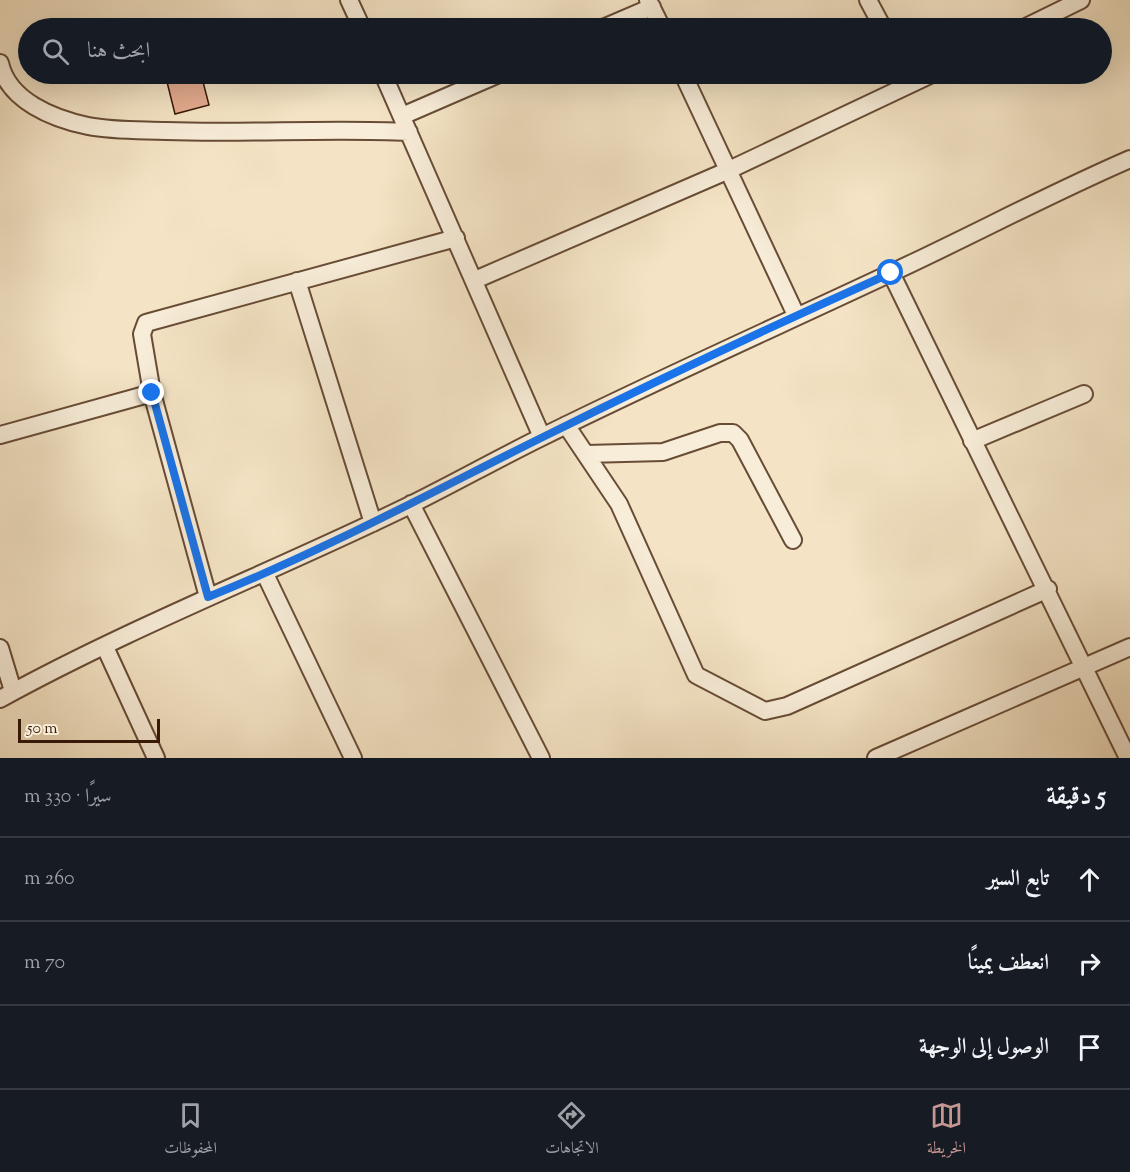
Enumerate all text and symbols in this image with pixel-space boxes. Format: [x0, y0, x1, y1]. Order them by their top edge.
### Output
search box [18, 18, 1112, 84]
icon: search [39, 35, 72, 68]
text: ابحث هنا [87, 36, 150, 68]
route start [877, 259, 903, 285]
route end [138, 379, 164, 405]
scale bar [18, 716, 160, 744]
text: 50 m [27, 718, 58, 741]
text: 5 دقيقة [1046, 779, 1106, 816]
text: سيرًا · 330 m [24, 783, 112, 812]
icon: ahead [1073, 863, 1106, 896]
text: تابع السير [987, 864, 1049, 896]
text: 260 m [24, 865, 75, 894]
icon: right [1073, 947, 1106, 980]
text: انعطف يمينًا [968, 948, 1049, 980]
text: 70 m [24, 949, 65, 978]
icon: arrive [1073, 1031, 1106, 1064]
text: الوصول إلى الوجهة [919, 1032, 1049, 1064]
tab: المحفوظات [164, 1099, 217, 1163]
tab: الاتجاهات [545, 1099, 599, 1163]
tab: الخريطة [927, 1099, 966, 1163]

